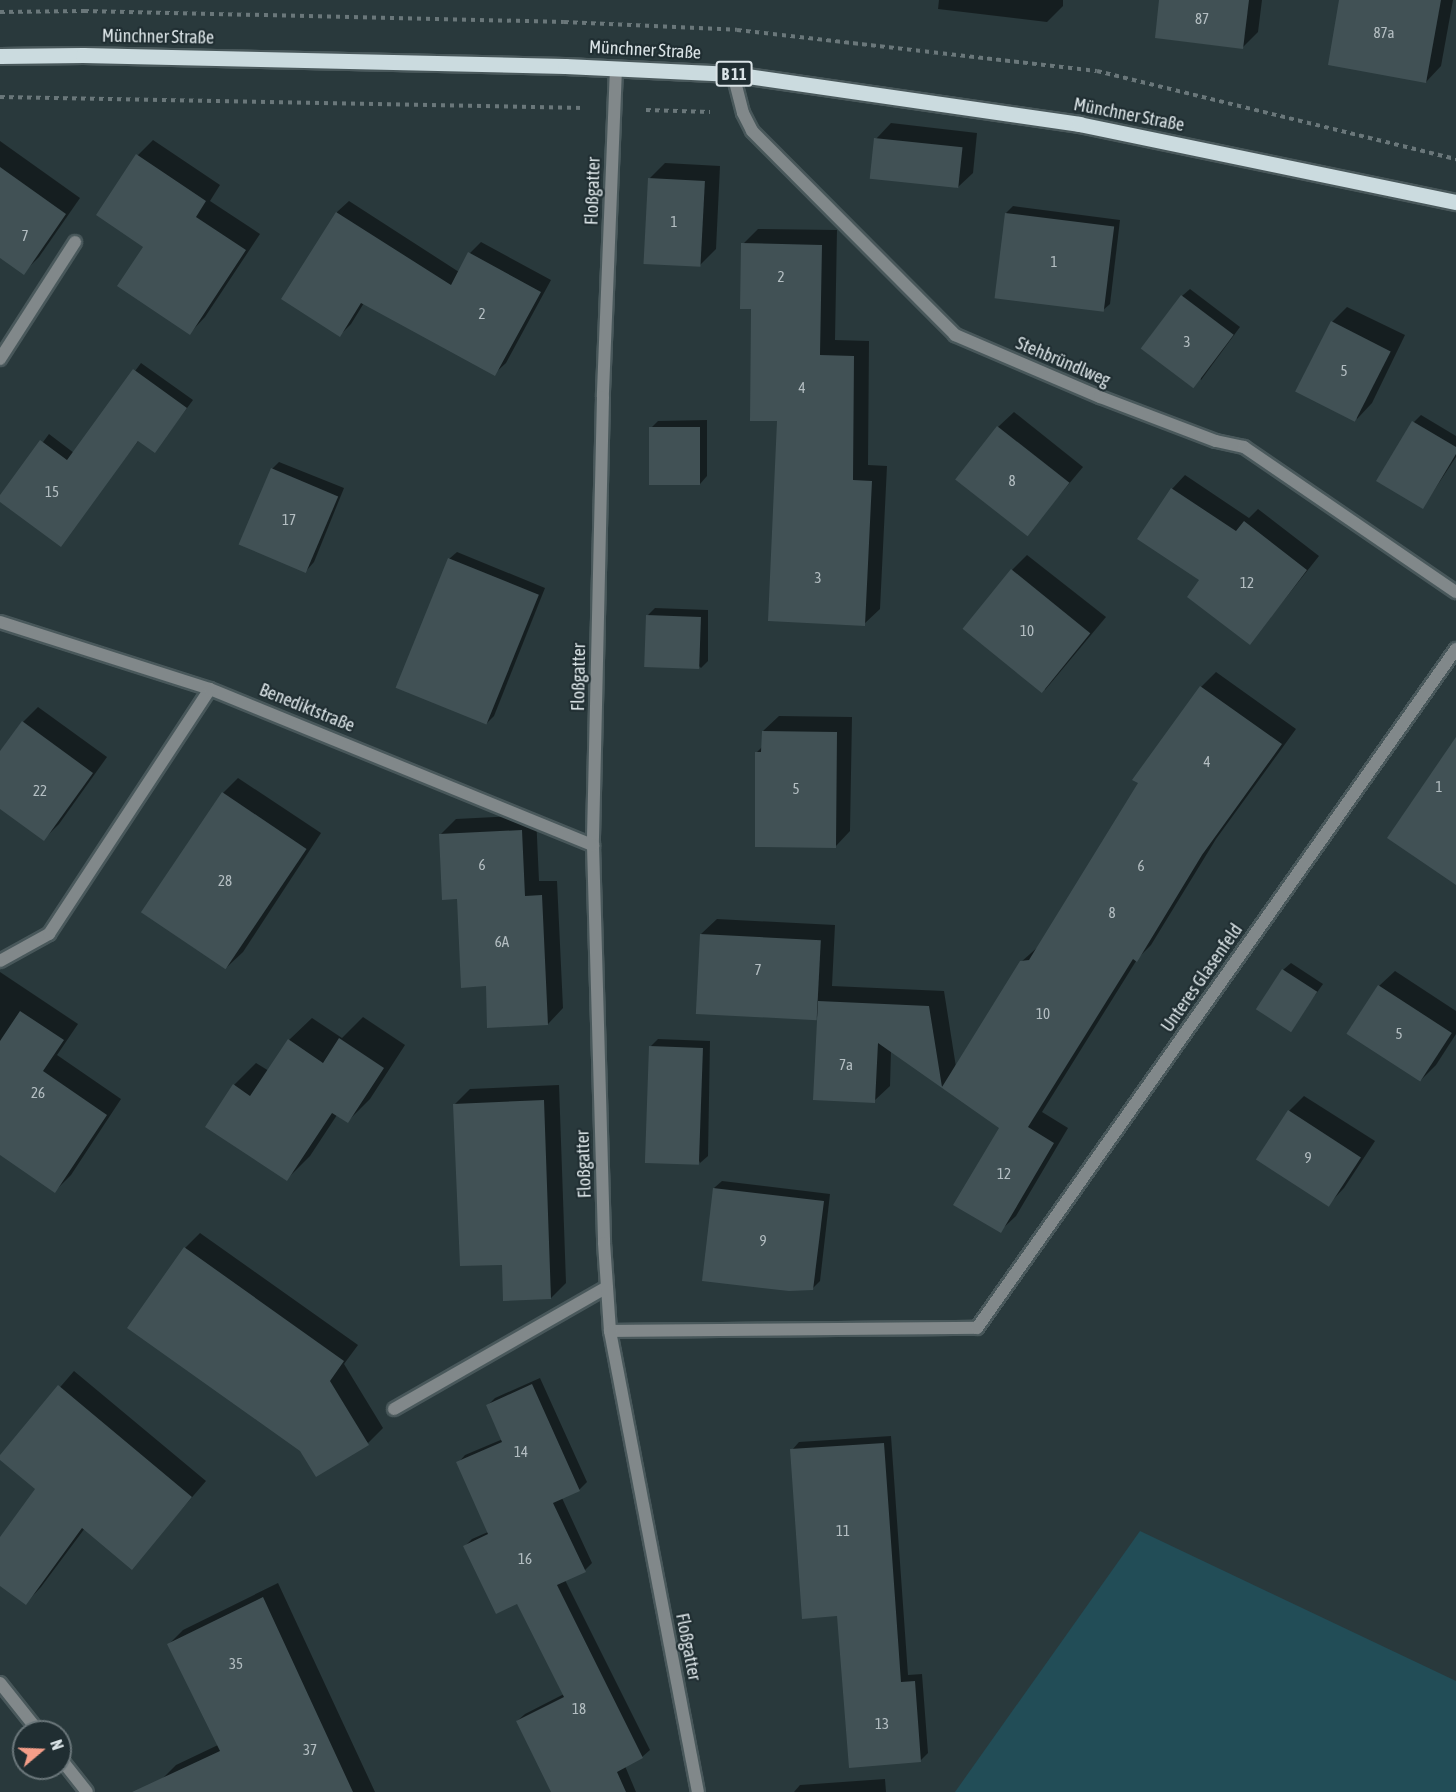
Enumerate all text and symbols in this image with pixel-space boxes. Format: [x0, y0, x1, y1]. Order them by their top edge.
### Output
house number: 87 [1195, 10, 1209, 28]
house number: 87a [1373, 24, 1395, 42]
street label: Münchner Straße [102, 25, 214, 49]
street label: Münchner Straße [588, 36, 702, 64]
road number: B 11 [714, 61, 754, 87]
street label: Münchner Straße [1072, 94, 1186, 136]
street label: Floßgatter [581, 157, 605, 225]
house number: 1 [670, 213, 678, 231]
house number: 7 [21, 227, 29, 245]
house number: 1 [1050, 253, 1058, 271]
house number: 2 [777, 268, 785, 286]
house number: 2 [478, 305, 486, 323]
street label: Stehbründlweg [1013, 332, 1113, 392]
house number: 3 [1183, 333, 1191, 351]
house number: 5 [1340, 362, 1348, 380]
house number: 4 [798, 379, 806, 397]
house number: 8 [1008, 472, 1016, 490]
house number: 15 [45, 483, 59, 501]
house number: 17 [282, 511, 296, 529]
house number: 3 [814, 569, 822, 587]
house number: 12 [1240, 574, 1254, 592]
house number: 10 [1020, 622, 1034, 640]
street label: Floßgatter [568, 643, 590, 711]
street label: Benediktstraße [256, 679, 358, 737]
house number: 4 [1203, 753, 1211, 771]
house number: 1 [1435, 778, 1443, 796]
house number: 5 [792, 780, 800, 798]
house number: 22 [33, 782, 47, 800]
house number: 6 [478, 856, 486, 874]
house number: 6 [1137, 857, 1145, 875]
house number: 28 [218, 872, 232, 890]
house number: 8 [1108, 904, 1116, 922]
street label: Unteres Glasenfeld [1157, 920, 1247, 1036]
house number: 6A [495, 933, 509, 951]
house number: 7 [754, 961, 762, 979]
house number: 10 [1036, 1005, 1050, 1023]
house number: 5 [1395, 1025, 1403, 1043]
house number: 7a [839, 1056, 853, 1074]
house number: 26 [31, 1084, 45, 1102]
street label: Floßgatter [572, 1130, 596, 1198]
house number: 9 [1304, 1149, 1312, 1167]
house number: 12 [997, 1165, 1011, 1183]
house number: 9 [759, 1232, 767, 1250]
house number: 14 [514, 1443, 528, 1461]
house number: 11 [836, 1522, 850, 1540]
house number: 16 [518, 1550, 532, 1568]
street label: Floßgatter [671, 1611, 705, 1683]
house number: 35 [229, 1655, 243, 1673]
house number: 18 [572, 1700, 586, 1718]
house number: 13 [875, 1715, 889, 1733]
north arrow [12, 1720, 72, 1780]
text: N [47, 1737, 67, 1752]
house number: 37 [303, 1741, 317, 1759]

